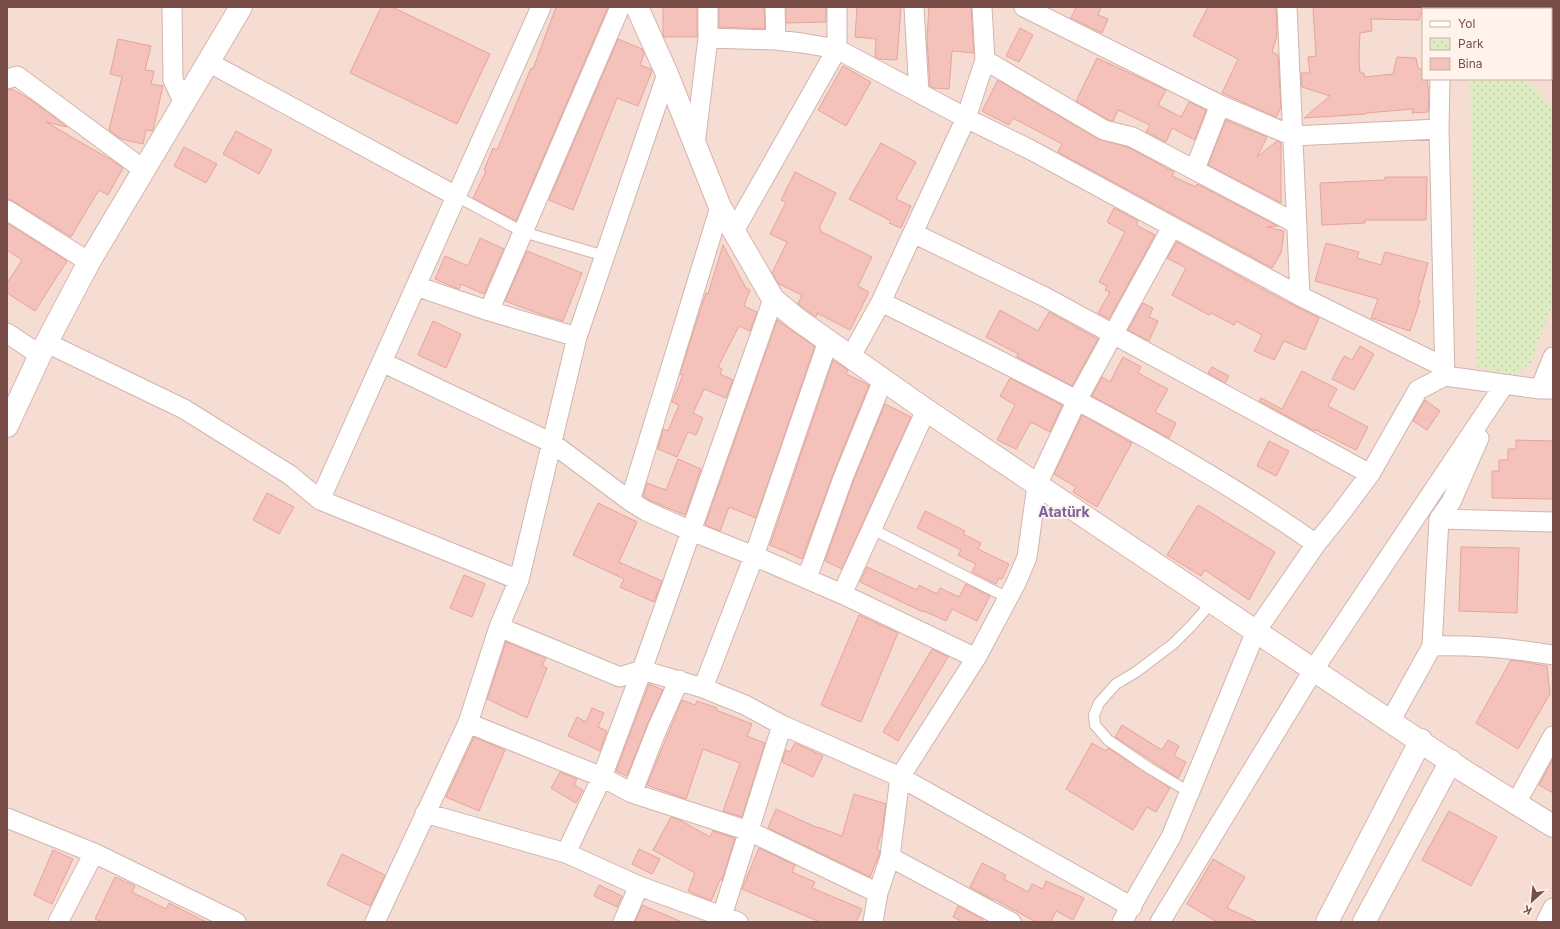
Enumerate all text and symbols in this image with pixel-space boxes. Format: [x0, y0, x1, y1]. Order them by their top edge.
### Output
legend [1422, 8, 1552, 80]
text: Yol [1458, 16, 1475, 31]
text: Park [1458, 36, 1484, 51]
text: Bina [1458, 56, 1483, 71]
district label: Atatürk [1038, 503, 1091, 520]
north arrow [1512, 881, 1552, 921]
text: K [1521, 902, 1534, 918]

